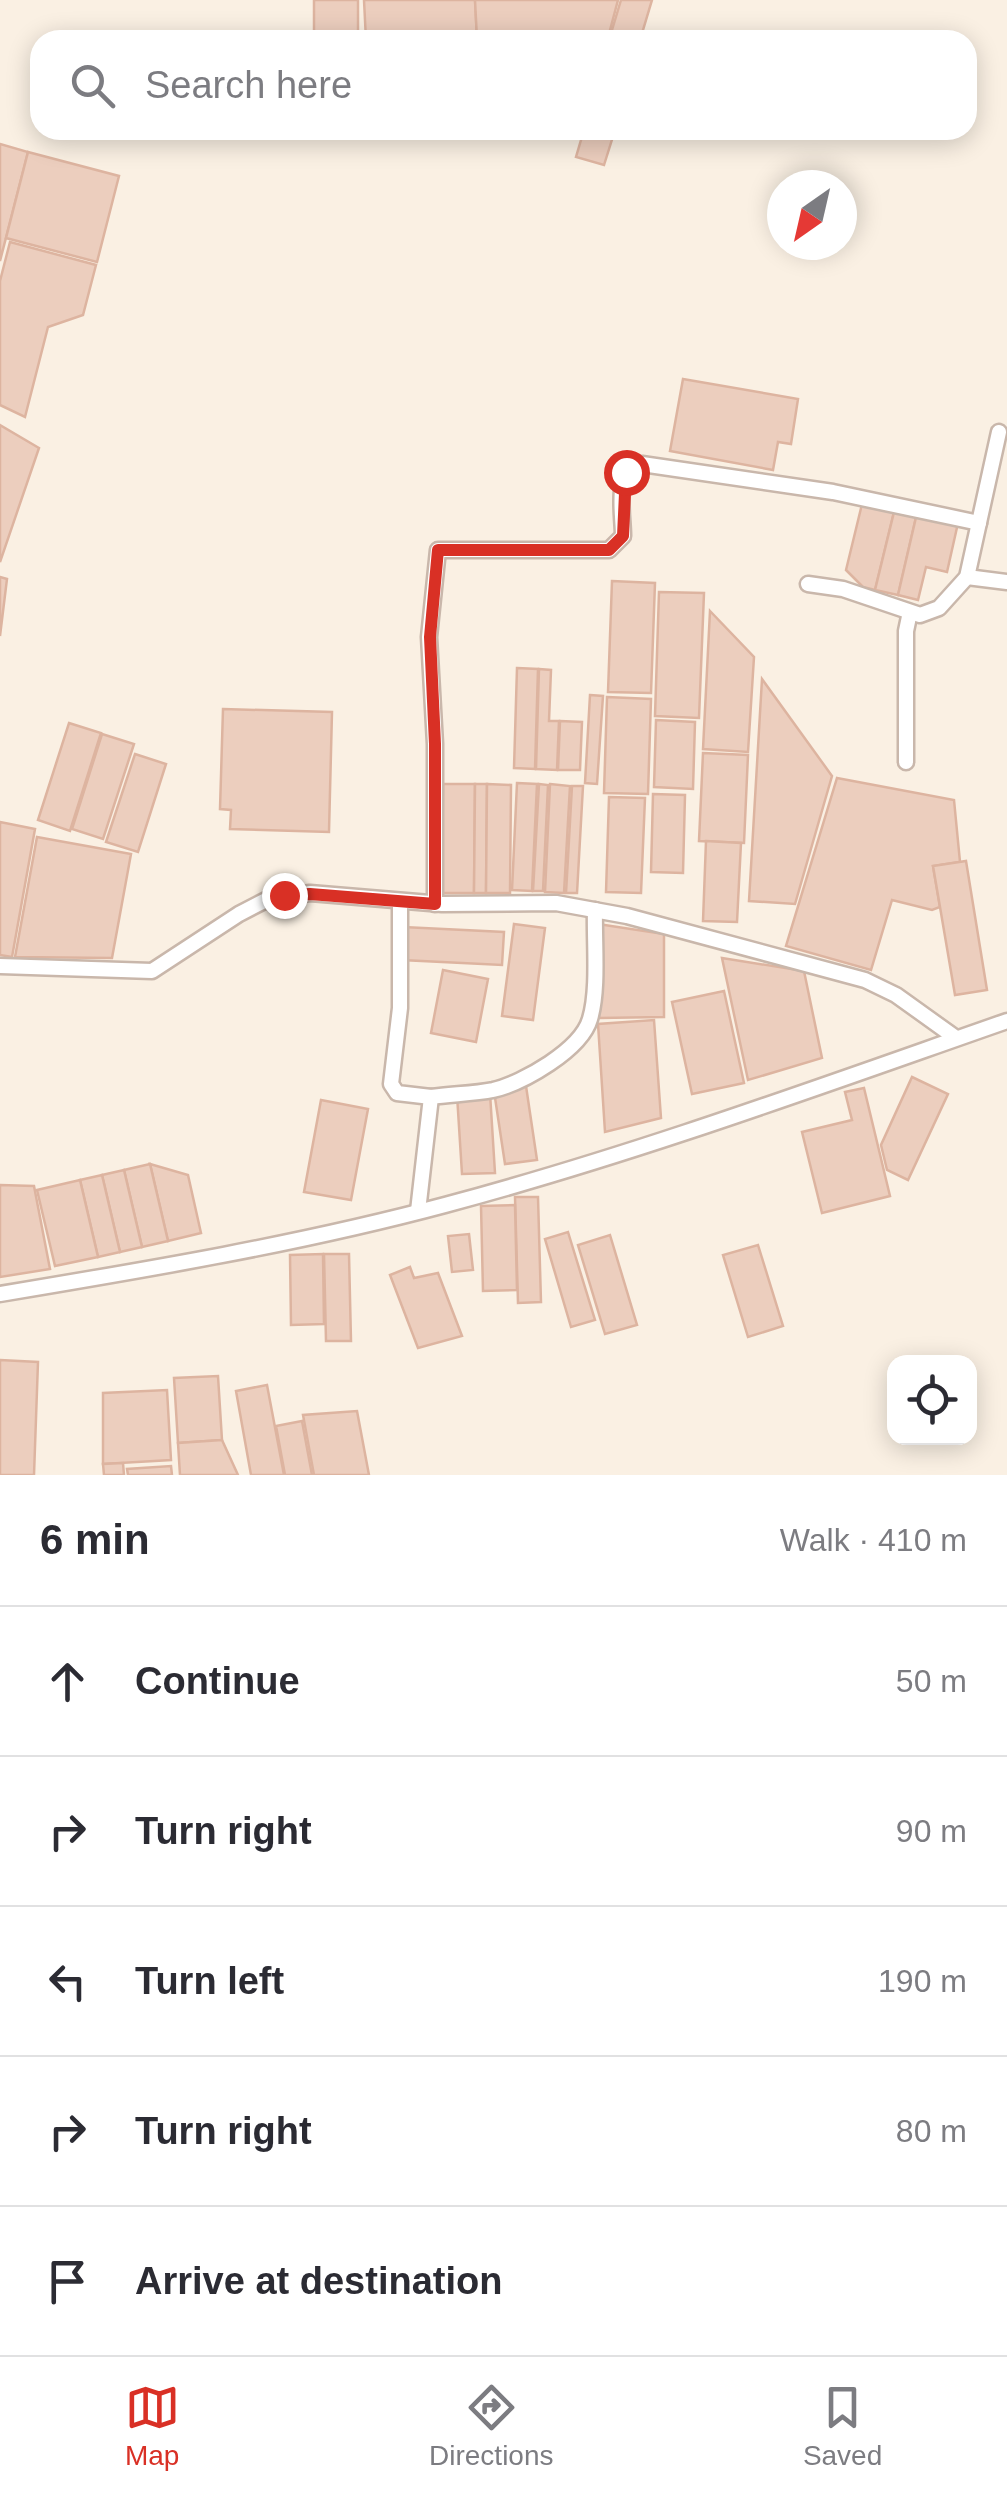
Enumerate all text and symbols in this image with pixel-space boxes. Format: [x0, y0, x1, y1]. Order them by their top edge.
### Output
search box [30, 30, 977, 140]
icon: search [65, 58, 120, 113]
text: Search here [145, 64, 352, 106]
north arrow [767, 170, 857, 260]
route start [604, 450, 650, 496]
route end [262, 873, 308, 919]
map controls [887, 1355, 977, 1445]
button: locate [887, 1355, 977, 1445]
text: 6 min [40, 1516, 150, 1563]
text: Walk · 410 m [780, 1522, 967, 1558]
icon: ahead [40, 1654, 95, 1709]
text: Continue [135, 1660, 300, 1702]
text: 50 m [896, 1663, 967, 1699]
icon: right [40, 1804, 95, 1859]
text: Turn right [135, 1810, 312, 1852]
text: 90 m [896, 1813, 967, 1849]
icon: left [40, 1954, 95, 2009]
text: Turn left [135, 1960, 284, 2002]
text: 190 m [878, 1963, 967, 1999]
icon: right [40, 2104, 95, 2159]
text: Turn right [135, 2110, 312, 2152]
text: 80 m [896, 2113, 967, 2149]
icon: arrive [40, 2254, 95, 2309]
text: Arrive at destination [135, 2260, 502, 2302]
tab: Map [125, 2380, 180, 2472]
tab: Directions [429, 2380, 554, 2472]
tab: Saved [803, 2380, 882, 2472]

